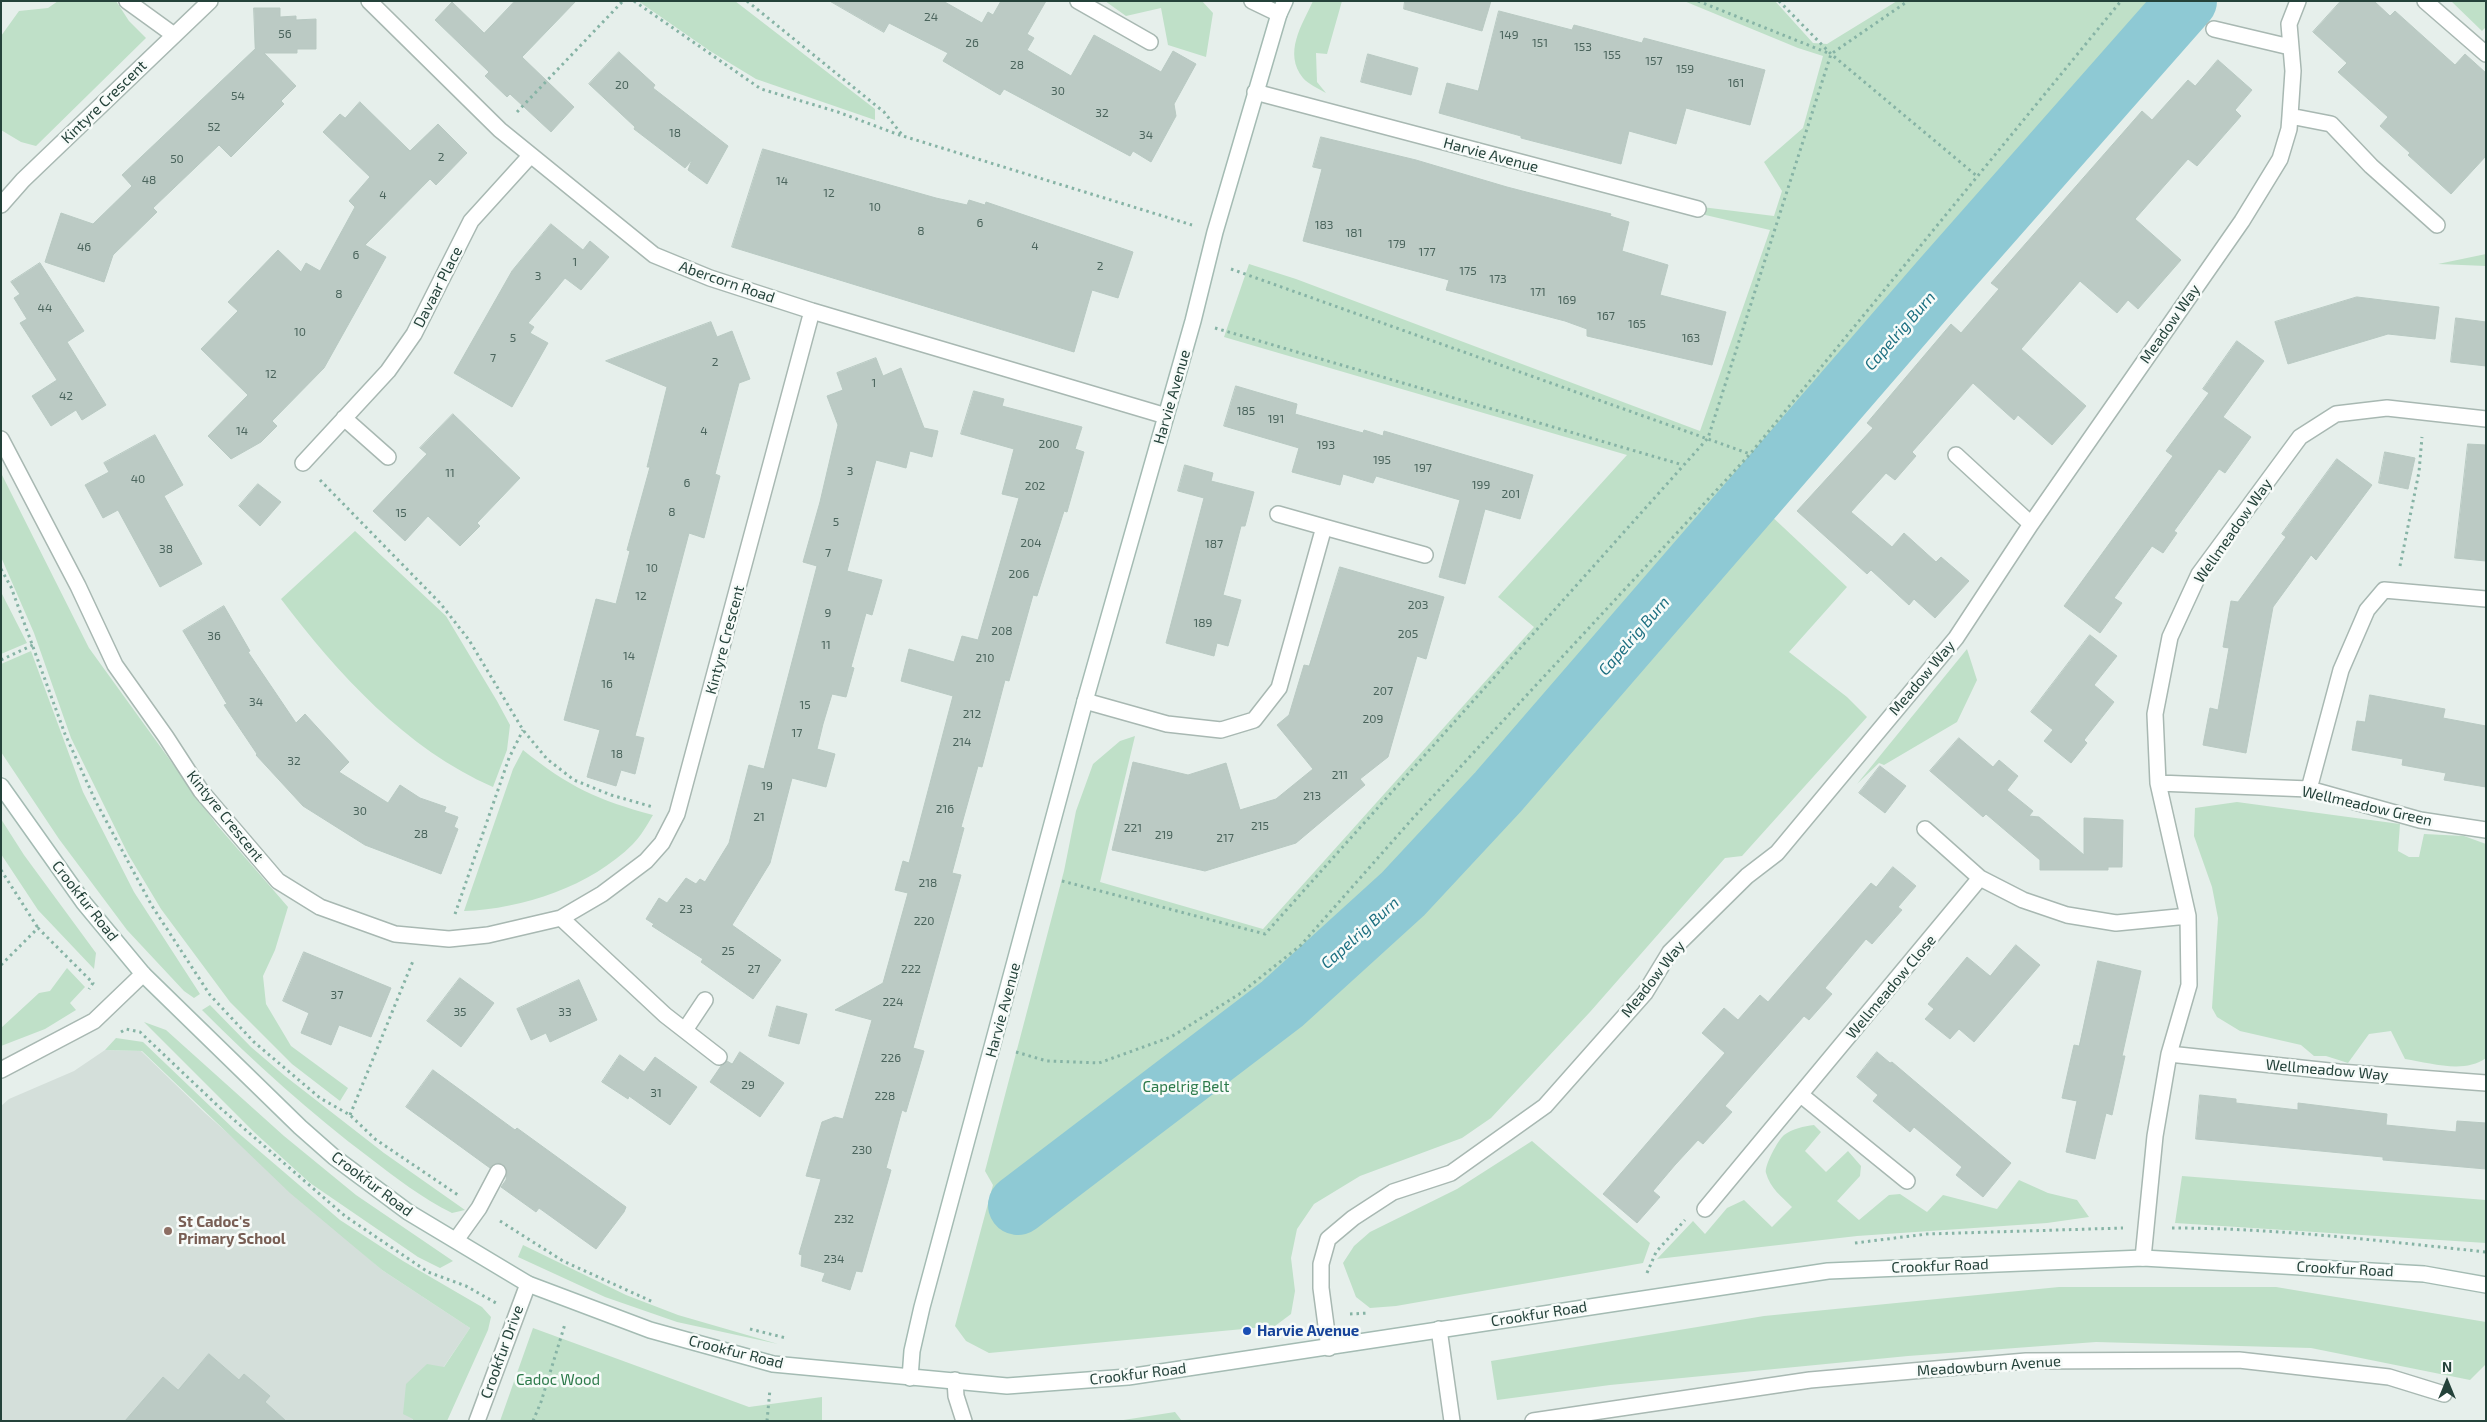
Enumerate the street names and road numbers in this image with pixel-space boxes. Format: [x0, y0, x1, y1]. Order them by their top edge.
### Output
street label: Kintyre Crescent [57, 57, 151, 147]
street label: Harvie Avenue [1442, 134, 1540, 176]
street label: Davaar Place [410, 243, 466, 331]
street label: Abercorn Road [677, 257, 777, 307]
street label: Meadow Way [2136, 281, 2204, 367]
street label: Harvie Avenue [1150, 348, 1194, 446]
street label: Wellmeadow Way [2190, 475, 2276, 587]
street label: Kintyre Crescent [702, 584, 748, 696]
street label: Meadow Way [1885, 637, 1959, 719]
street label: Kintyre Crescent [183, 767, 267, 865]
street label: Wellmeadow Green [2300, 782, 2434, 830]
street label: Crookfur Road [48, 857, 122, 945]
street label: Wellmeadow Close [1842, 931, 1940, 1043]
street label: Meadow Way [1617, 937, 1689, 1021]
street label: Harvie Avenue [982, 961, 1024, 1059]
street label: Wellmeadow Way [2265, 1056, 2389, 1084]
street label: Crookfur Road [328, 1148, 416, 1220]
street label: Crookfur Road [1891, 1255, 1989, 1277]
street label: Crookfur Road [2296, 1257, 2394, 1281]
street label: Crookfur Road [1490, 1298, 1588, 1330]
street label: Crookfur Drive [477, 1303, 527, 1401]
street label: Crookfur Road [687, 1332, 785, 1372]
street label: Meadowburn Avenue [1916, 1352, 2062, 1380]
street label: Crookfur Road [1089, 1359, 1187, 1389]

